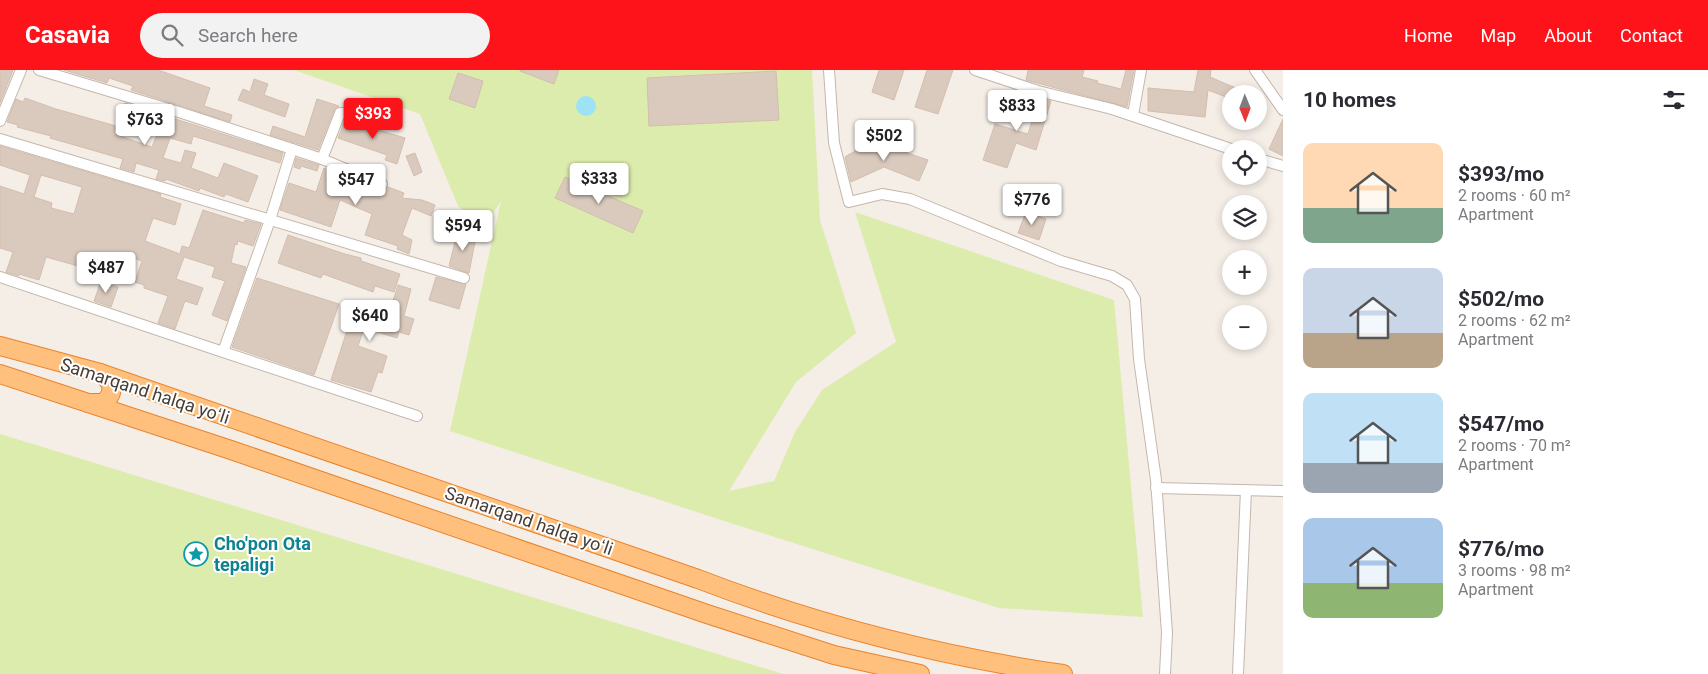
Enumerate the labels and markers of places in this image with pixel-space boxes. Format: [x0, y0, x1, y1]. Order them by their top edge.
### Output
pin: $833 [987, 90, 1047, 132]
pin: $393 [343, 98, 403, 140]
pin: $763 [115, 104, 175, 146]
pin: $502 [854, 119, 914, 162]
pin: $333 [569, 162, 629, 205]
pin: $547 [326, 164, 386, 206]
pin: $776 [1002, 184, 1062, 226]
pin: $594 [433, 210, 493, 252]
pin: $487 [76, 252, 136, 294]
pin: $640 [340, 300, 400, 342]
place label: Cho'pon Ota tepaligi [214, 533, 311, 575]
place icon: Cho'pon Ota tepaligi [183, 541, 209, 567]

